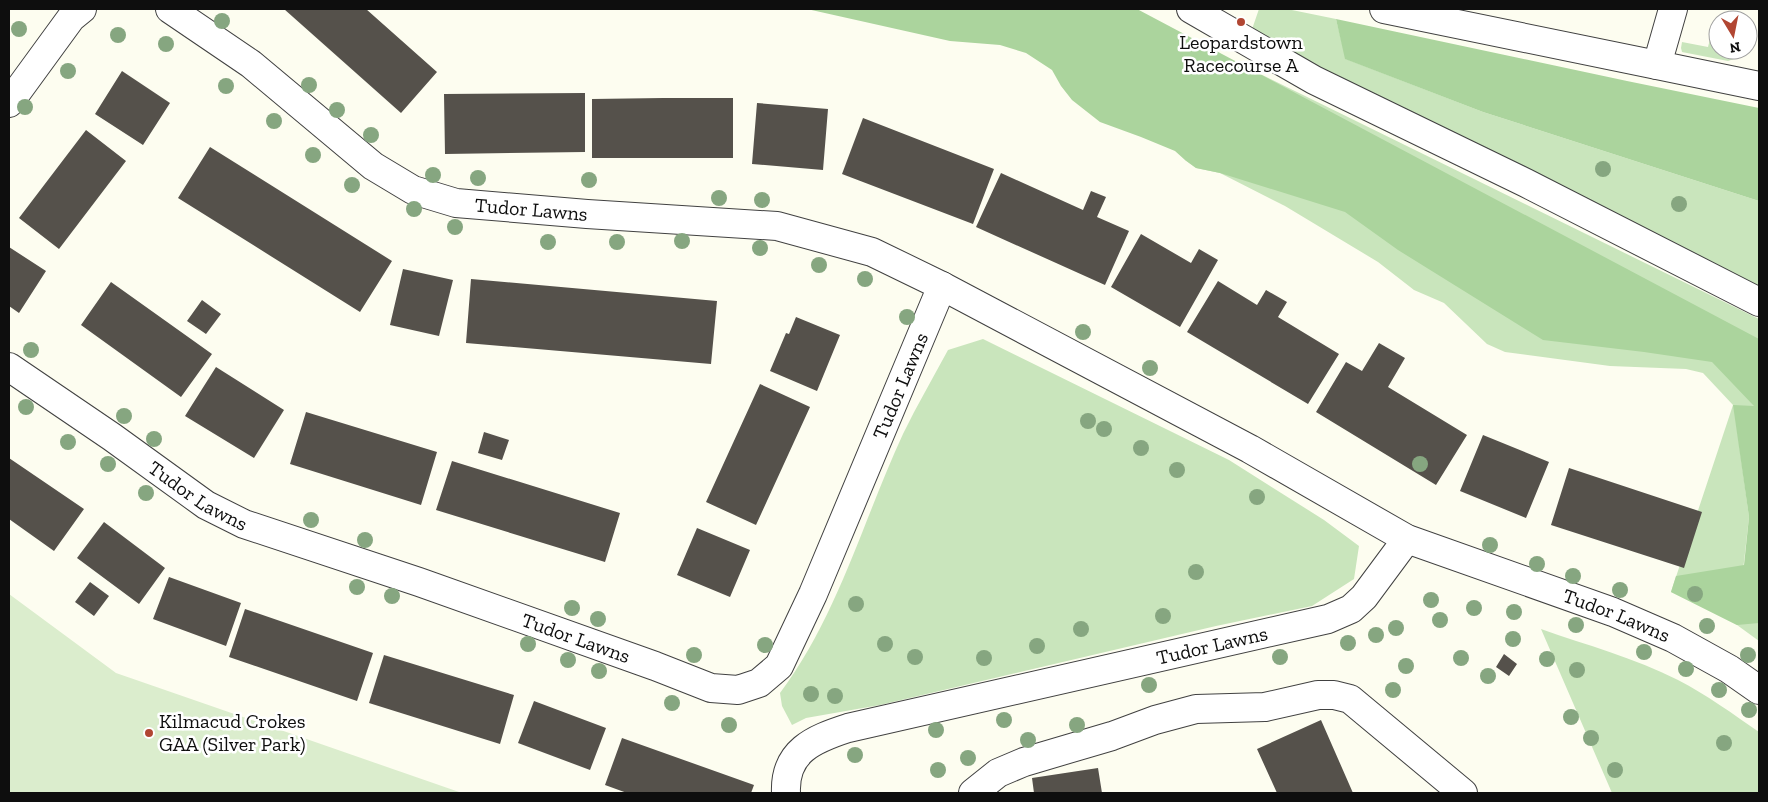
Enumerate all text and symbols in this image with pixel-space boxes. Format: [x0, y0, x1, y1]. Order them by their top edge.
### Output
north arrow [1708, 10, 1758, 60]
marker: Leopardstown Racecourse A [1235, 16, 1247, 28]
place label: Leopardstown Racecourse A [1179, 30, 1303, 77]
text: N [1728, 38, 1742, 57]
street label: Tudor Lawns [474, 193, 589, 226]
street label: Tudor Lawns [867, 329, 933, 443]
street label: Tudor Lawns [144, 455, 252, 536]
street label: Tudor Lawns [1560, 583, 1674, 647]
street label: Tudor Lawns [519, 608, 633, 668]
street label: Tudor Lawns [1154, 621, 1270, 670]
place label: Kilmacud Crokes GAA (Silver Park) [159, 709, 305, 756]
marker: Kilmacud Crokes GAA (Silver Park) [143, 727, 155, 739]

